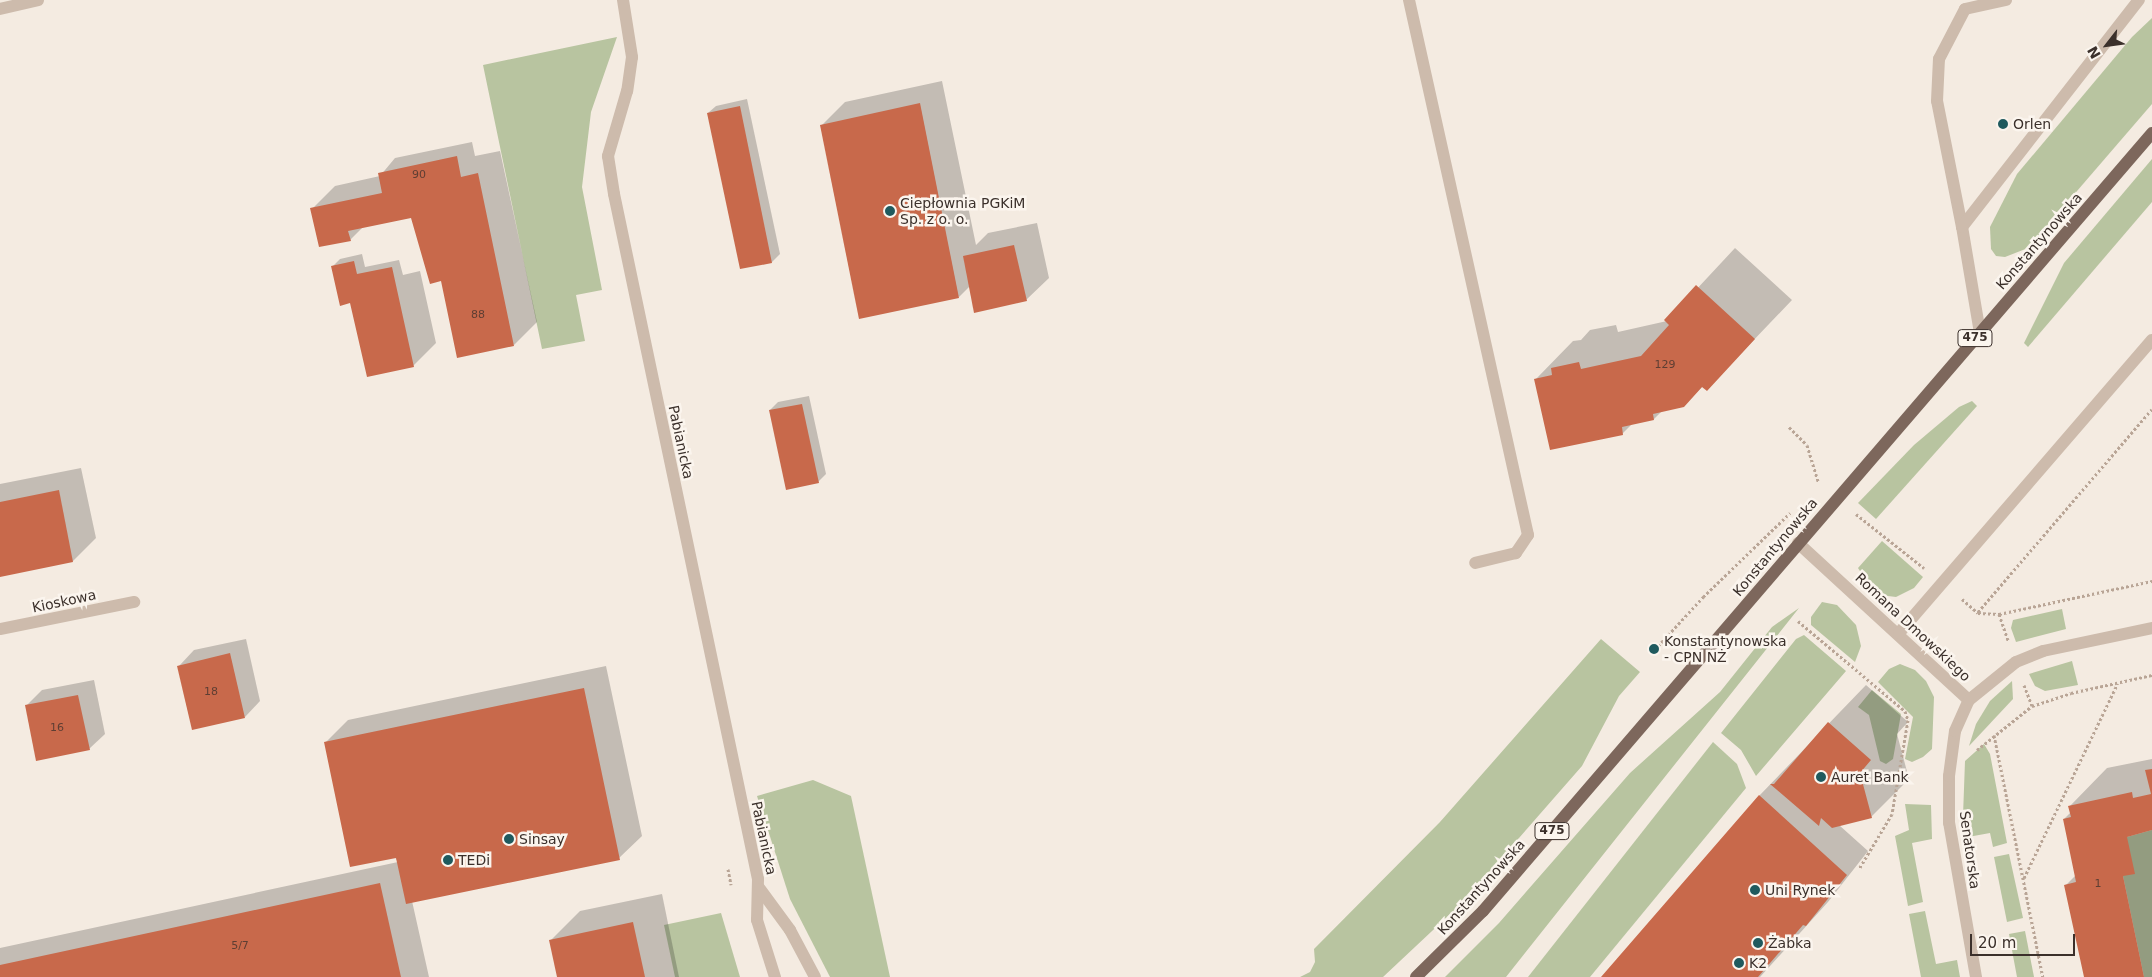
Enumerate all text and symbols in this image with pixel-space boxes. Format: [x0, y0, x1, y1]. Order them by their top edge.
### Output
north arrow [2082, 20, 2132, 70]
text: N [2084, 43, 2104, 62]
place label: Orlen [2013, 116, 2051, 132]
marker: Orlen [1997, 118, 2009, 130]
house number: 90 [412, 168, 426, 182]
street label: Konstantynowska [1992, 189, 2086, 293]
place label: Ciepłownia PGKiM Sp. z o. o. [900, 195, 1025, 228]
marker: Ciepłownia PGKiM Sp. z o. o. [884, 205, 896, 217]
house number: 88 [471, 308, 485, 322]
road number: 475 [1956, 328, 1994, 348]
house number: 129 [1655, 358, 1675, 372]
street label: Pabianicka [665, 404, 697, 480]
street label: Konstantynowska [1729, 495, 1821, 599]
street label: Romana Dmowskiego [1852, 569, 1974, 685]
street label: Kioskowa [30, 586, 98, 616]
place label: Konstantynowska - CPN NŻ [1664, 633, 1787, 666]
marker: Konstantynowska - CPN NŻ [1648, 643, 1660, 655]
house number: 18 [204, 685, 218, 699]
house number: 16 [50, 721, 64, 735]
place label: Auret Bank [1831, 769, 1909, 785]
marker: Auret Bank [1815, 771, 1827, 783]
street label: Pabianicka [748, 800, 780, 876]
street label: Senatorska [1956, 810, 1984, 890]
road number: 475 [1533, 821, 1571, 840]
place label: Sinsay [519, 831, 565, 847]
marker: Sinsay [503, 833, 515, 845]
street label: Konstantynowska [1434, 836, 1528, 938]
place label: TEDi [458, 852, 490, 868]
marker: TEDi [442, 854, 454, 866]
house number: 1 [2095, 877, 2101, 891]
place label: Uni Rynek [1765, 882, 1835, 898]
marker: Uni Rynek [1749, 884, 1761, 896]
scale bar [1972, 924, 2077, 956]
text: 20 m [1978, 934, 2016, 952]
place label: Żabka [1768, 935, 1811, 951]
marker: Żabka [1752, 937, 1764, 949]
house number: 5/7 [231, 939, 249, 953]
place label: K2 [1749, 955, 1767, 971]
marker: K2 [1733, 957, 1745, 969]

